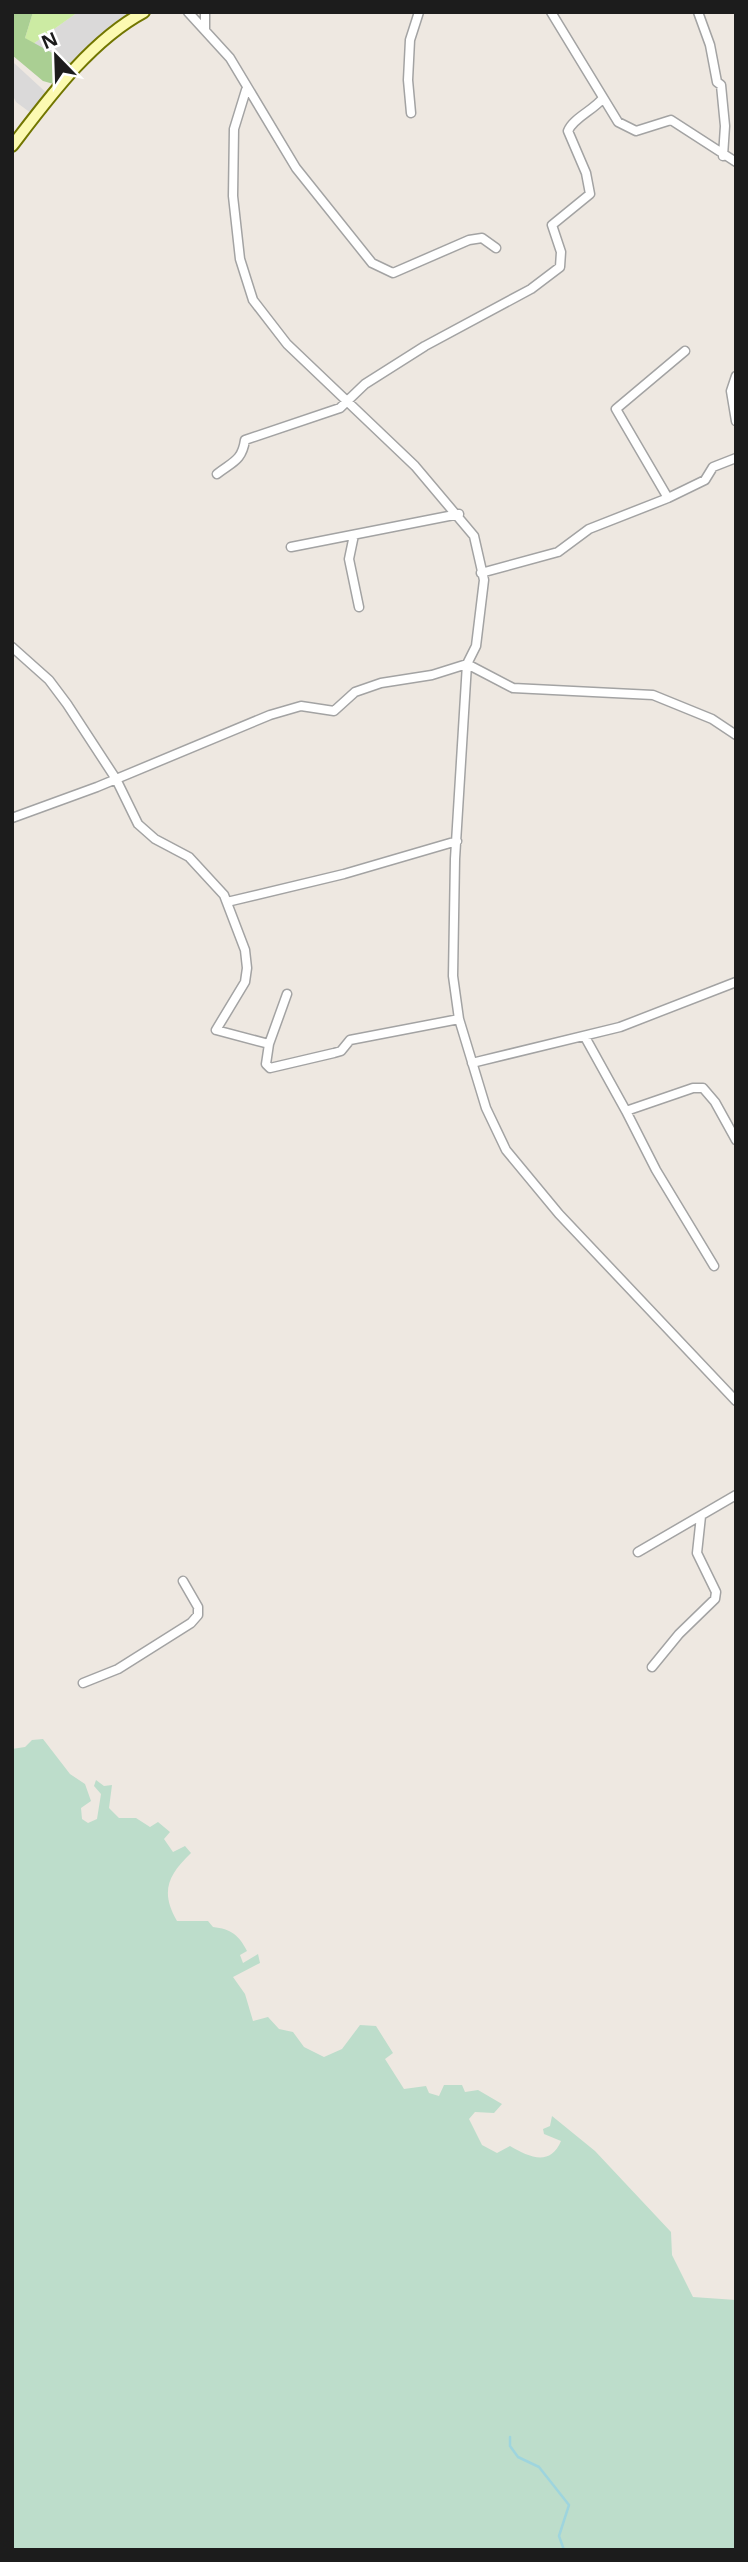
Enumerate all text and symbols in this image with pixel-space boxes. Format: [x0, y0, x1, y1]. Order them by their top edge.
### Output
north arrow [21, 21, 91, 91]
text: N [37, 25, 62, 55]

